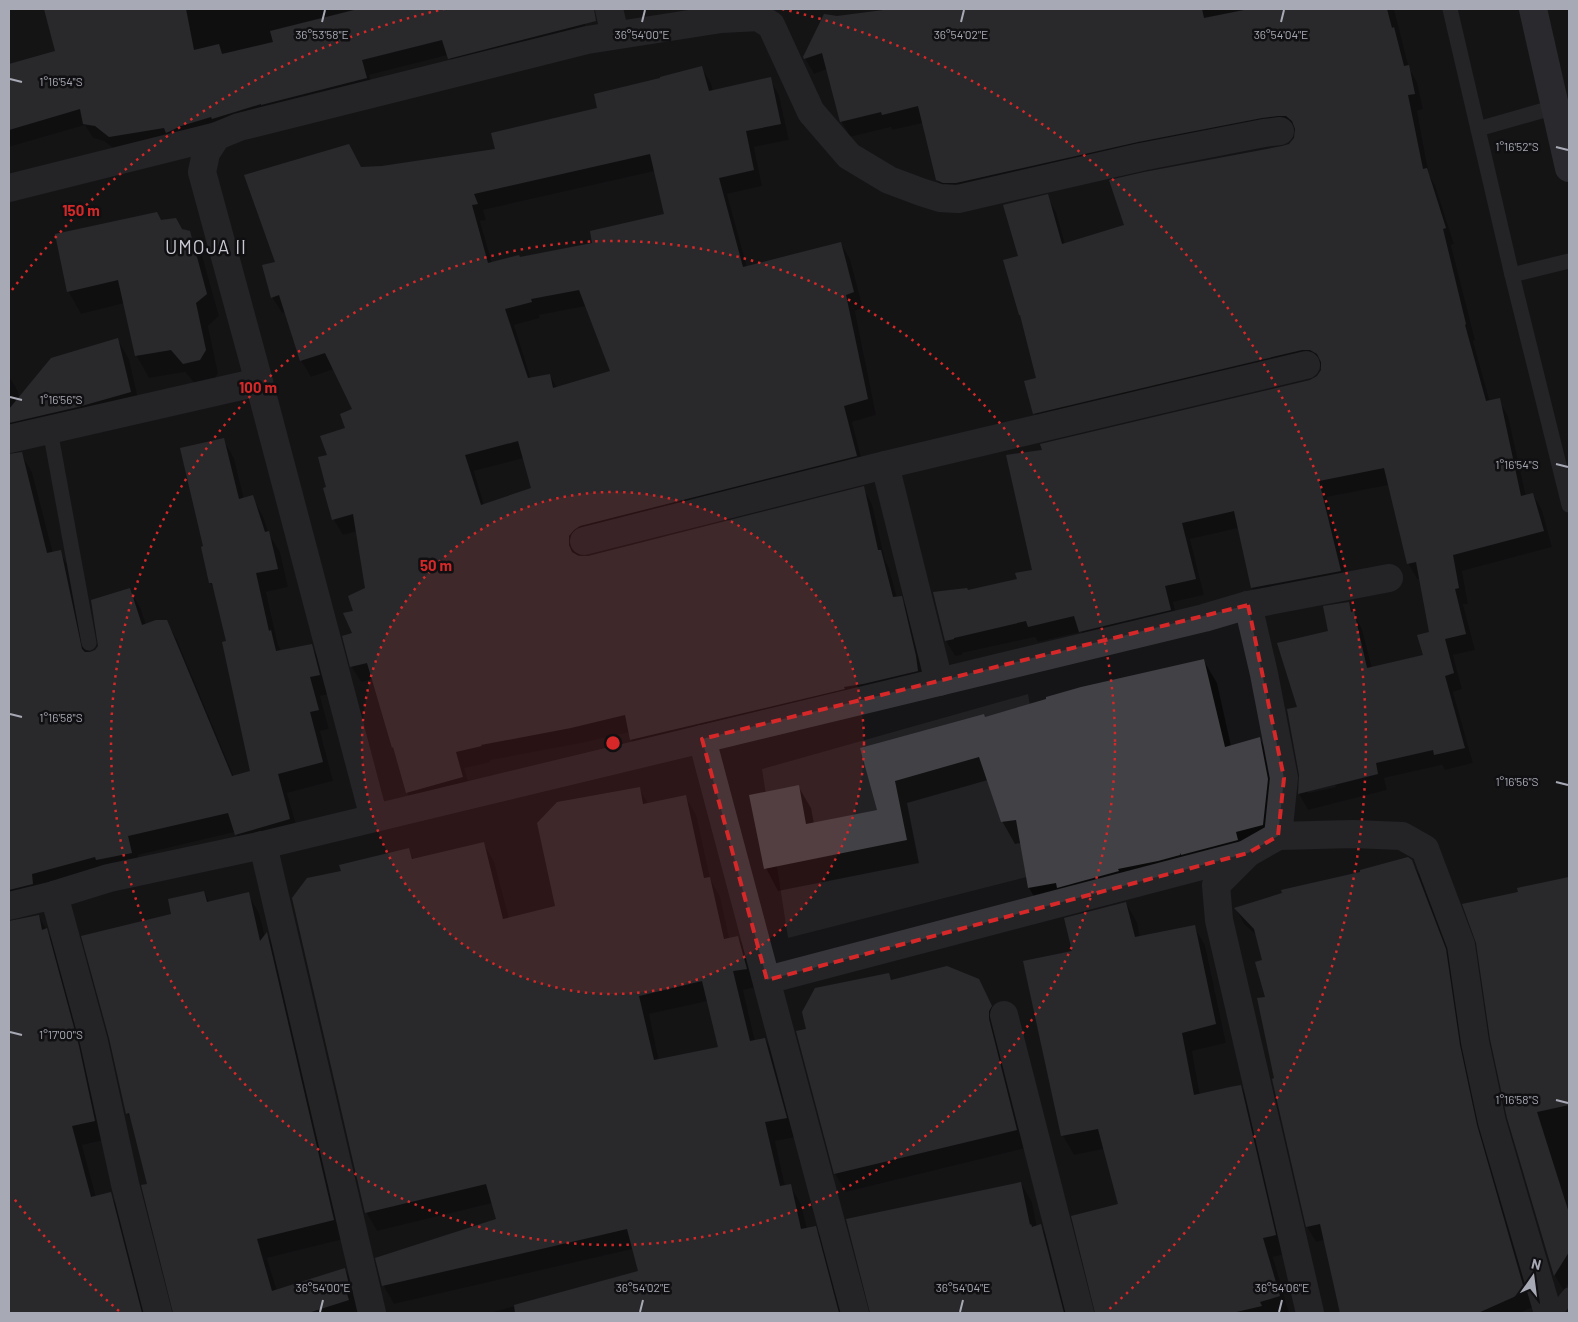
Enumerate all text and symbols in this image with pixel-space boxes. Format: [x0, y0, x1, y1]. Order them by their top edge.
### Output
text: 36°53'58"E [295, 27, 349, 41]
text: 36°54'00"E [614, 27, 670, 41]
text: 36°54'02"E [934, 27, 988, 41]
text: 36°54'04"E [1254, 27, 1308, 41]
text: 1°16'54"S [39, 74, 83, 88]
text: 1°16'52"S [1495, 139, 1539, 153]
text: 150 m [62, 201, 100, 219]
district label: UMOJA II [165, 235, 247, 258]
text: 100 m [239, 378, 277, 396]
text: 1°16'56"S [39, 392, 83, 406]
text: 1°16'54"S [1495, 457, 1539, 471]
text: 50 m [420, 556, 452, 574]
text: 1°16'58"S [39, 710, 83, 724]
centre of rings [604, 734, 622, 752]
text: 1°16'56"S [1495, 774, 1539, 788]
text: 1°17'00"S [39, 1027, 83, 1041]
text: 1°16'58"S [1495, 1092, 1539, 1106]
north arrow [1508, 1252, 1558, 1302]
text: N [1530, 1255, 1543, 1273]
text: 36°54'00"E [295, 1280, 351, 1294]
text: 36°54'02"E [616, 1280, 670, 1294]
text: 36°54'04"E [936, 1280, 990, 1294]
text: 36°54'06"E [1255, 1280, 1309, 1294]

